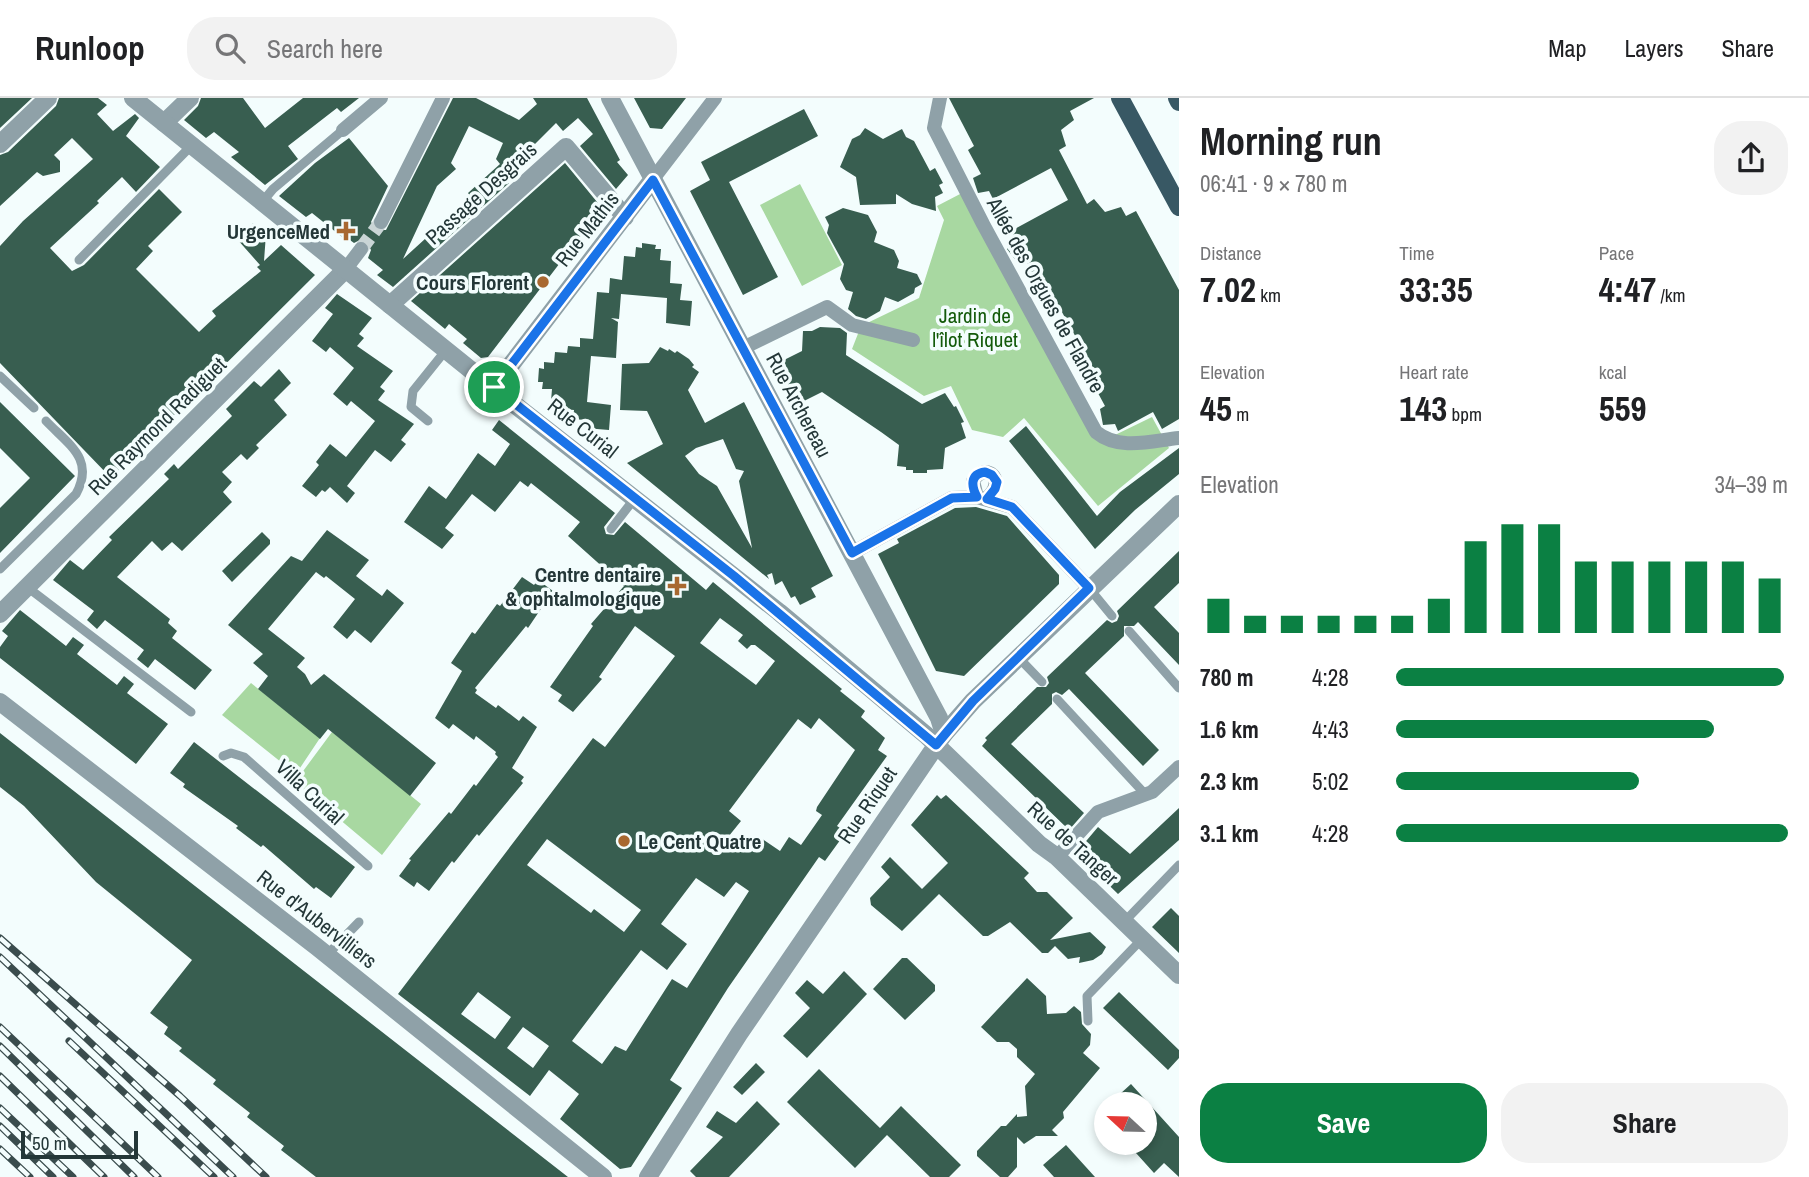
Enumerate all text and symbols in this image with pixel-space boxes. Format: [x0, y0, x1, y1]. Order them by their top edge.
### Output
search box [187, 17, 677, 80]
text: Runloop [35, 26, 145, 70]
icon: search [211, 29, 249, 67]
text: Search here [267, 31, 383, 66]
text: Map [1548, 32, 1586, 64]
text: Layers [1624, 32, 1683, 64]
text: Share [1721, 32, 1774, 64]
text: Morning run [1200, 116, 1382, 167]
button: share [1714, 121, 1788, 195]
street label: Passage Desgrais [419, 135, 543, 251]
text: 06:41 · 9 × 780 m [1200, 168, 1347, 199]
street label: Rue Mathis [548, 185, 626, 273]
street label: Allée des Orgues de Flandre [980, 191, 1112, 398]
place label: UrgenceMed [227, 217, 330, 246]
marker: UrgenceMed [336, 221, 356, 241]
text: Distance [1200, 240, 1261, 266]
text: Time [1399, 240, 1434, 266]
text: Pace [1599, 240, 1634, 266]
text: 7.02 [1200, 266, 1256, 313]
text: 33:35 [1399, 266, 1473, 313]
text: 4:47 [1599, 266, 1656, 313]
place label: Cours Florent [416, 268, 529, 297]
marker: Cours Florent [535, 274, 551, 290]
text: km [1256, 282, 1281, 308]
text: /km [1656, 282, 1686, 308]
park label: Jardin de l'îlot Riquet [932, 301, 1018, 354]
street label: Rue Archereau [759, 347, 839, 463]
street label: Rue Raymond Radiguet [81, 350, 233, 502]
pin [464, 357, 524, 417]
text: Elevation [1200, 359, 1265, 385]
text: Heart rate [1399, 359, 1469, 385]
text: kcal [1599, 359, 1626, 385]
icon: arrive [475, 368, 513, 406]
text: 45 [1200, 385, 1232, 432]
text: 143 [1399, 385, 1447, 432]
text: 559 [1599, 385, 1647, 432]
street label: Rue Curial [542, 391, 624, 465]
text: m [1232, 401, 1249, 427]
text: bpm [1447, 401, 1482, 427]
text: Elevation [1200, 469, 1279, 500]
text: 34–39 m [1715, 469, 1788, 500]
place label: Centre dentaire & ophtalmologique [505, 560, 661, 613]
marker: Centre dentaire & ophtalmologique [667, 576, 687, 596]
text: 780 m [1200, 662, 1253, 693]
text: 4:28 [1312, 662, 1349, 693]
text: 1.6 km [1200, 714, 1259, 745]
text: 4:43 [1312, 714, 1349, 745]
street label: Villa Curial [269, 753, 351, 831]
street label: Rue Riquet [831, 761, 903, 849]
text: 2.3 km [1200, 766, 1259, 797]
text: 5:02 [1312, 766, 1349, 797]
street label: Rue de Tanger [1021, 794, 1125, 892]
text: 3.1 km [1200, 818, 1259, 849]
text: 4:28 [1312, 818, 1349, 849]
place label: Le Cent Quatre [638, 827, 761, 856]
marker: Le Cent Quatre [616, 833, 632, 849]
street label: Rue d'Aubervilliers [251, 863, 383, 975]
button: Save [1200, 1083, 1487, 1163]
button: Share [1501, 1083, 1788, 1163]
north arrow [1094, 1092, 1157, 1155]
map controls [1094, 1092, 1157, 1155]
scale bar [21, 1128, 138, 1160]
text: 50 m [32, 1130, 67, 1156]

